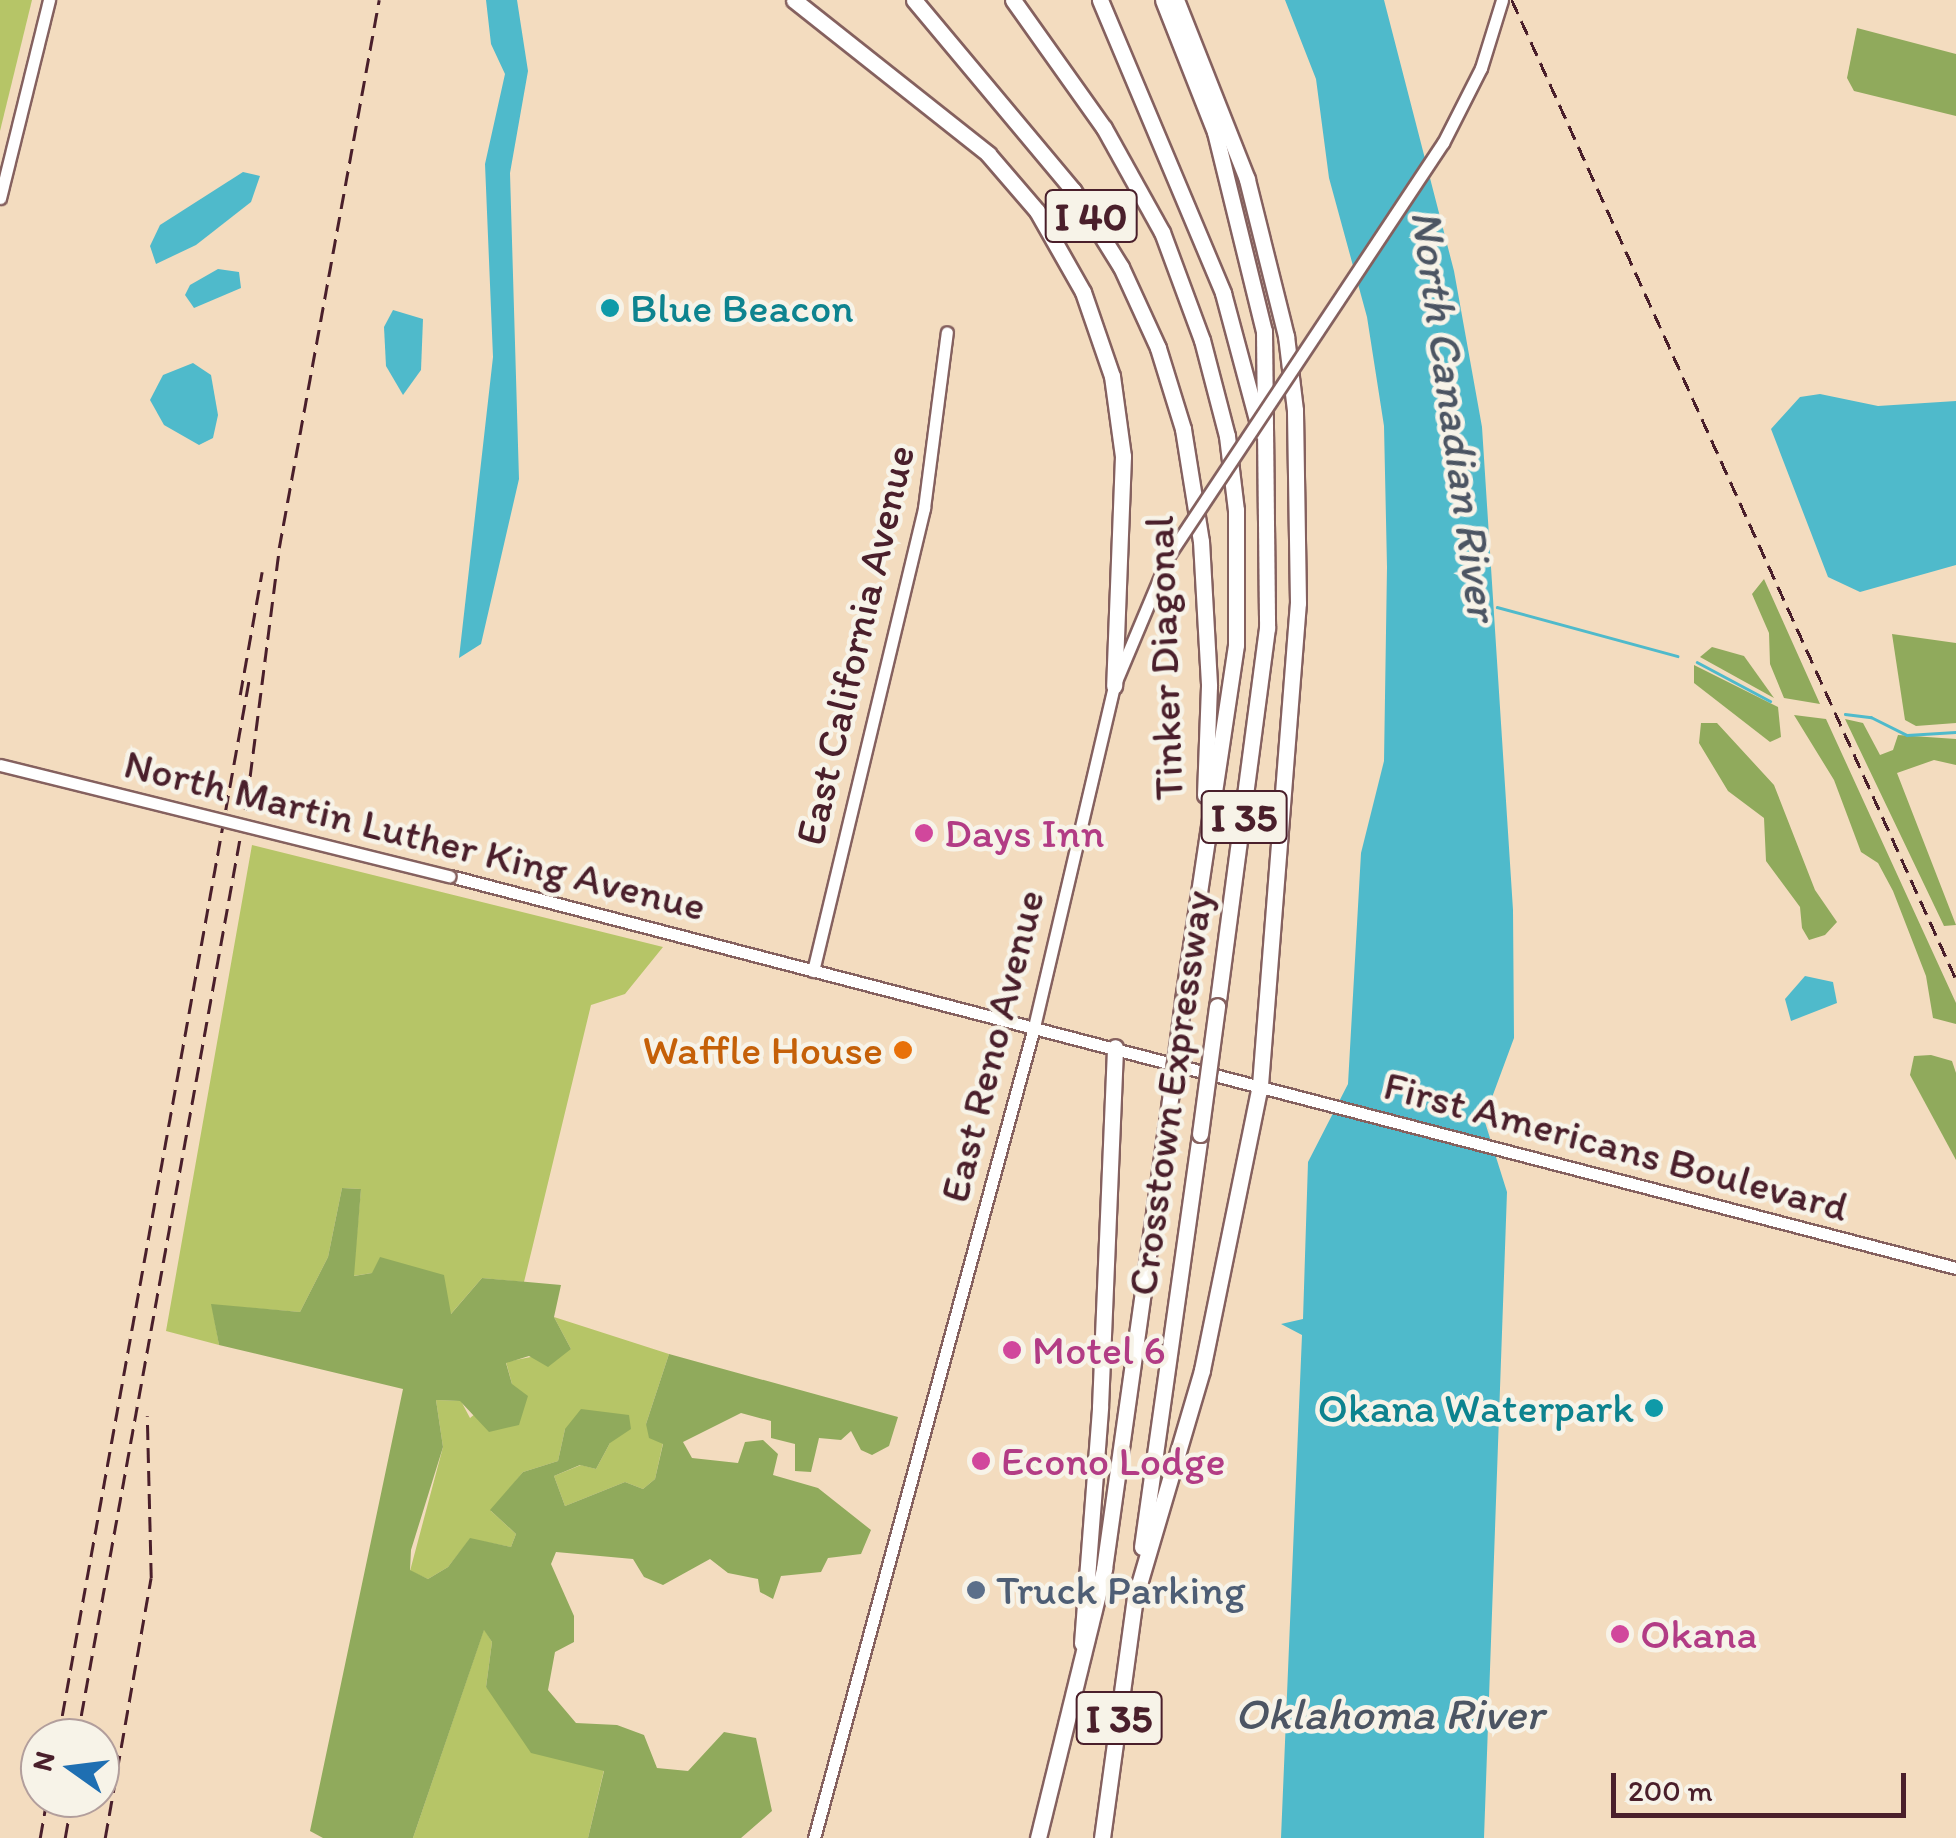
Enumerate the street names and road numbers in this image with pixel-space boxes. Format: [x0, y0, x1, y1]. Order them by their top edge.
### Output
road number: I 40 [1044, 181, 1138, 251]
street label: East California Avenue [784, 439, 926, 851]
street label: Tinker Diagonal [1134, 515, 1194, 801]
street label: North Martin Luther King Avenue [120, 738, 710, 932]
road number: I 35 [1199, 782, 1289, 852]
street label: East Reno Avenue [929, 885, 1055, 1207]
street label: Crosstown Expressway [1117, 887, 1223, 1299]
street label: First Americans Boulevard [1378, 1060, 1854, 1232]
road number: I 35 [1074, 1683, 1164, 1753]

